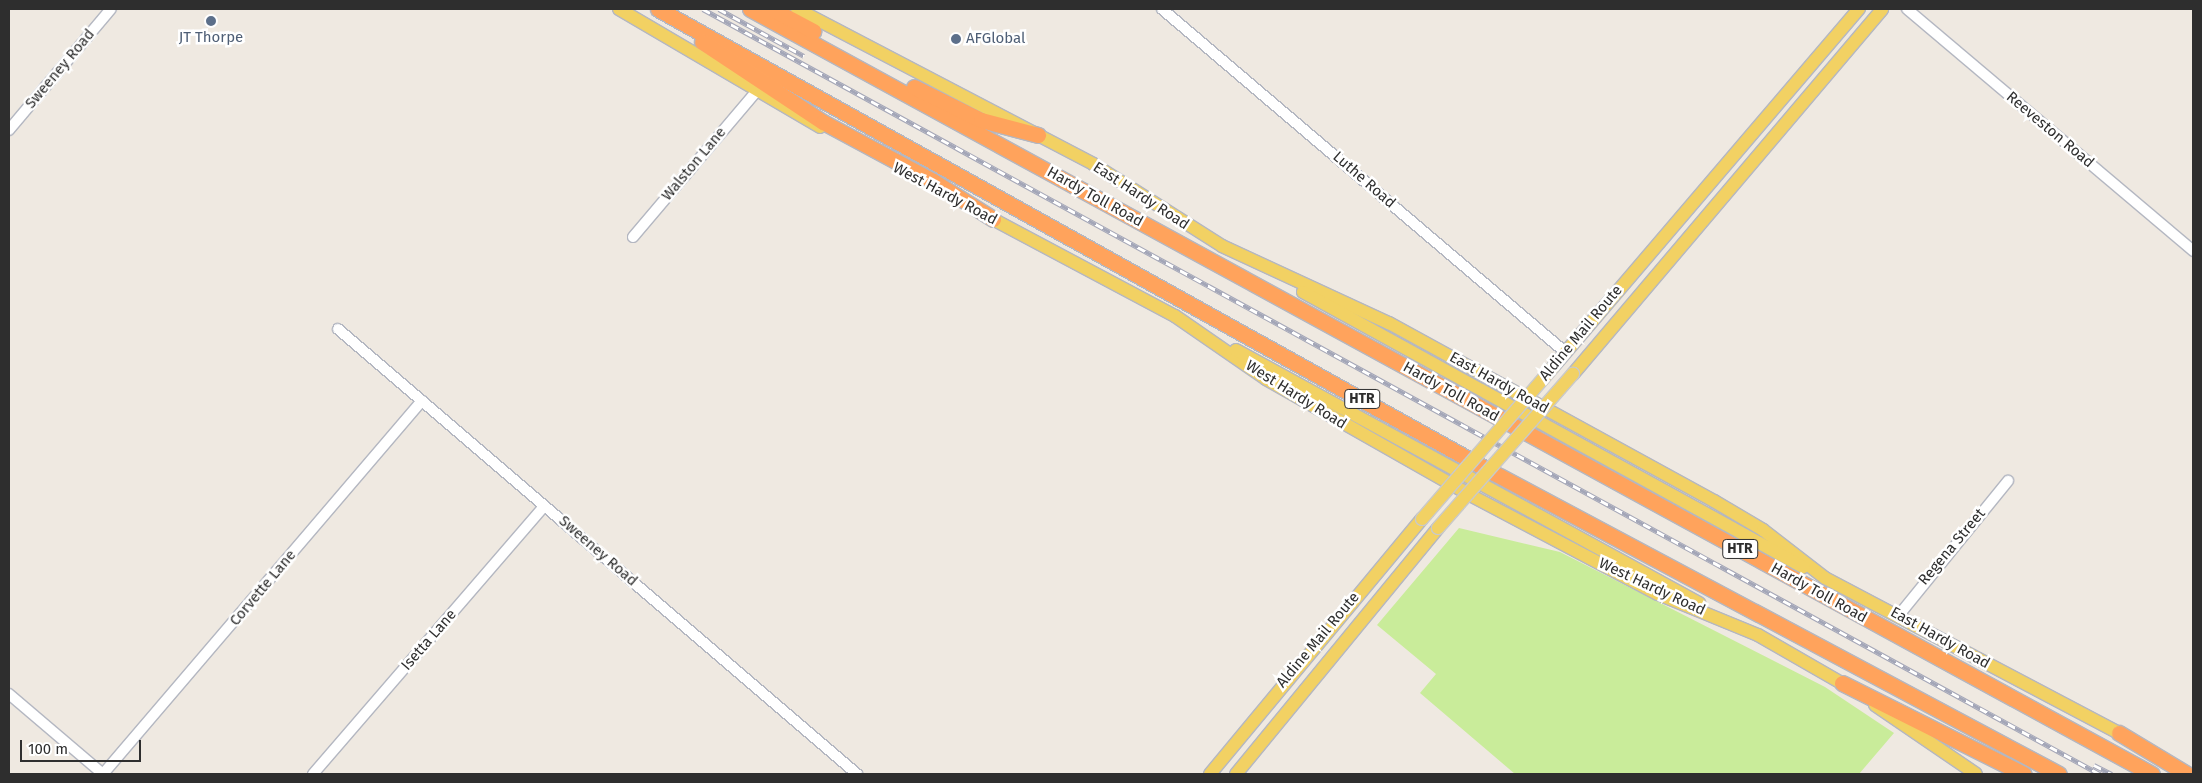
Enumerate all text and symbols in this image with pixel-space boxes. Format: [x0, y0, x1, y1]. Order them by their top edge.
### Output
marker: JT Thorpe [205, 15, 217, 27]
street label: Sweeney Road [22, 26, 98, 112]
place label: JT Thorpe [179, 29, 243, 47]
place label: AFGlobal [966, 30, 1025, 48]
marker: AFGlobal [950, 33, 962, 45]
street label: Reeveston Road [2002, 88, 2098, 172]
street label: Walston Lane [658, 124, 730, 204]
street label: Luthe Road [1329, 148, 1399, 212]
street label: East Hardy Road [1090, 158, 1192, 234]
street label: West Hardy Road [890, 159, 1000, 229]
street label: Hardy Toll Road [1044, 163, 1146, 231]
street label: Aldine Mail Route [1536, 282, 1626, 384]
street label: East Hardy Road [1446, 348, 1552, 418]
street label: West Hardy Road [1242, 357, 1350, 433]
street label: Hardy Toll Road [1400, 358, 1502, 426]
road number: HTR [1343, 388, 1381, 410]
street label: Regena Street [1915, 505, 1989, 589]
street label: Sweeney Road [555, 512, 641, 590]
road number: HTR [1721, 538, 1759, 560]
street label: Corvette Lane [226, 546, 300, 630]
street label: West Hardy Road [1596, 554, 1708, 620]
street label: Hardy Toll Road [1768, 559, 1870, 627]
street label: Aldine Mail Route [1273, 589, 1363, 691]
street label: East Hardy Road [1887, 603, 1993, 673]
street label: Isetta Lane [398, 606, 460, 674]
scale bar [22, 730, 144, 762]
text: 100 m [28, 740, 68, 758]

